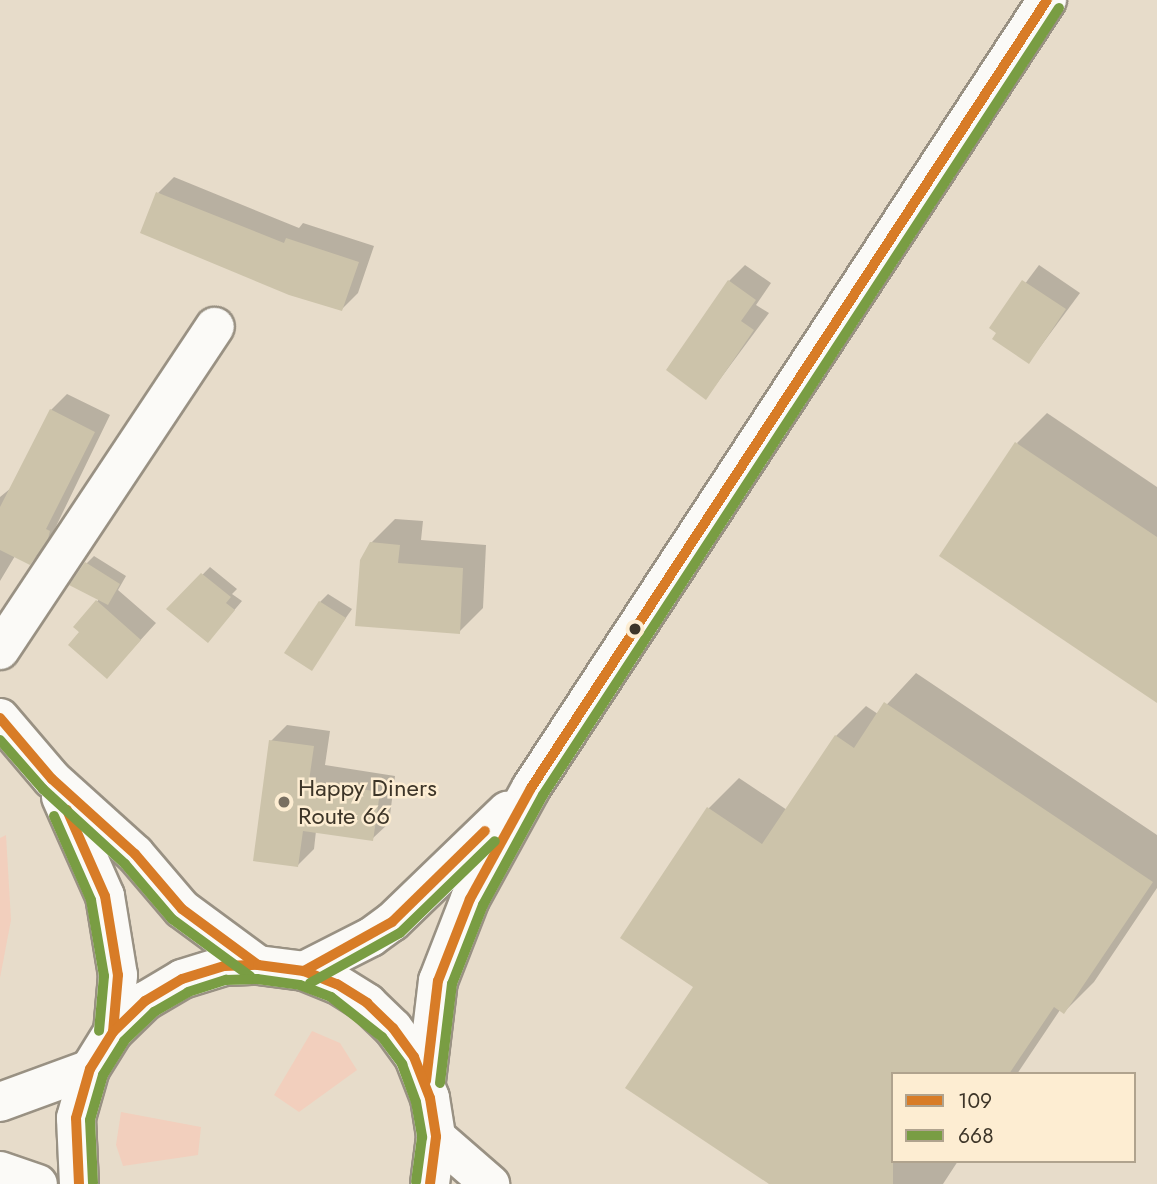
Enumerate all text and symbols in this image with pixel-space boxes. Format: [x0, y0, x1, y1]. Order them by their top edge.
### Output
unlabelled marker [628, 622, 642, 636]
place label: Happy Diners Route 66 [298, 774, 437, 830]
marker: Happy Diners Route 66 [276, 794, 292, 810]
legend [891, 1072, 1136, 1163]
text: 109 [958, 1086, 992, 1116]
text: 668 [958, 1121, 994, 1151]

